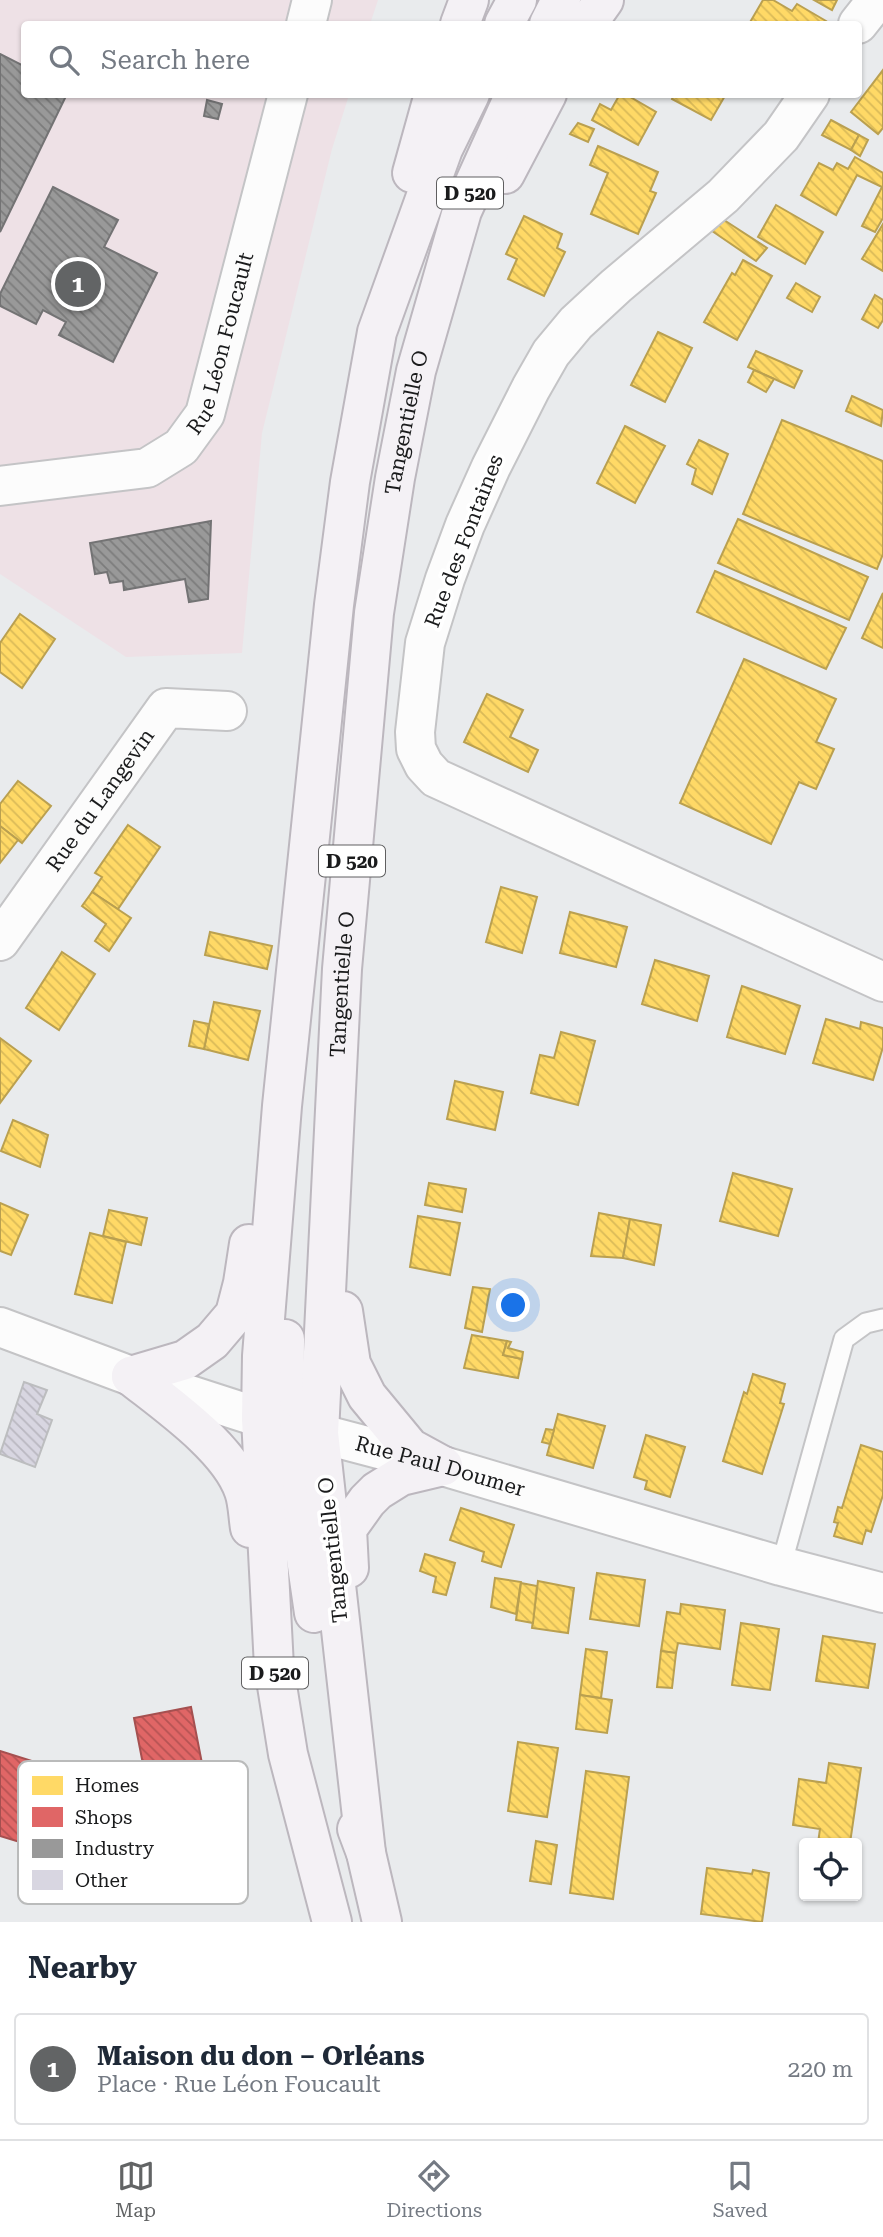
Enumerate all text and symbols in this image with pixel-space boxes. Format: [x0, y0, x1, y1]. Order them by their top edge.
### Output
search box [21, 21, 862, 98]
icon: search [45, 41, 83, 79]
text: Search here [101, 45, 250, 75]
road number: D 520 [437, 178, 503, 209]
street label: Rue Léon Foucault [182, 250, 258, 439]
pin: 1 [55, 258, 101, 310]
street label: Tangentielle O [381, 348, 433, 496]
street label: Rue des Fontaines [420, 451, 508, 631]
street label: Rue du Langevin [41, 724, 160, 876]
road number: D 520 [319, 846, 385, 876]
street label: Tangentielle O [326, 910, 359, 1058]
your location [496, 1288, 530, 1322]
street label: Rue Paul Doumer [353, 1431, 528, 1502]
street label: Tangentielle O [313, 1476, 353, 1624]
road number: D 520 [242, 1658, 308, 1688]
legend [18, 1761, 248, 1904]
text: Homes [75, 1774, 139, 1797]
text: Shops [75, 1806, 132, 1829]
text: Industry [75, 1837, 155, 1860]
map controls [799, 1838, 862, 1901]
button: locate [799, 1838, 862, 1901]
text: Other [75, 1869, 128, 1892]
text: Nearby [28, 1950, 137, 1985]
text: Maison du don – Orléans [97, 2041, 425, 2071]
text: 1 [47, 2056, 59, 2083]
text: 220 m [788, 2056, 853, 2083]
text: Place · Rue Léon Foucault [97, 2071, 381, 2098]
tab: Map [115, 2157, 156, 2222]
tab: Directions [386, 2157, 482, 2222]
tab: Saved [713, 2157, 768, 2222]

